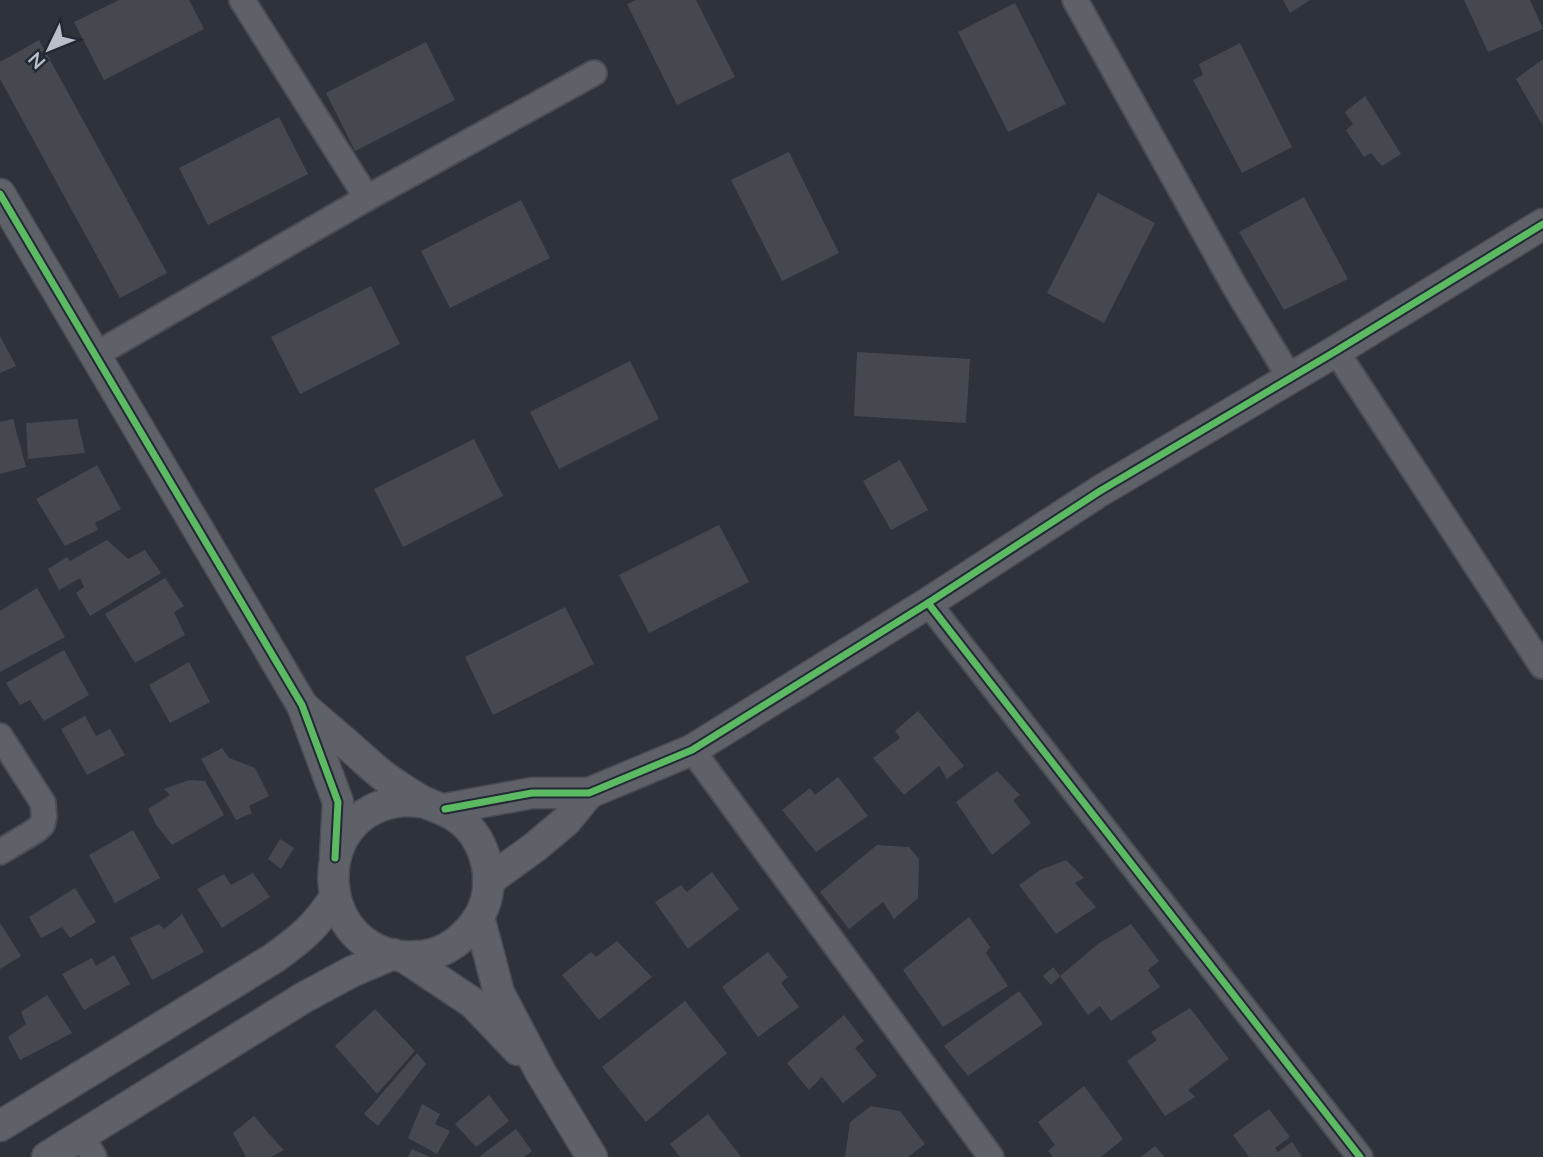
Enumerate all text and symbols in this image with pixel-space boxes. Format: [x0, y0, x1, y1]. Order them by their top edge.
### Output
north arrow [14, 14, 84, 84]
text: N [23, 48, 50, 74]

